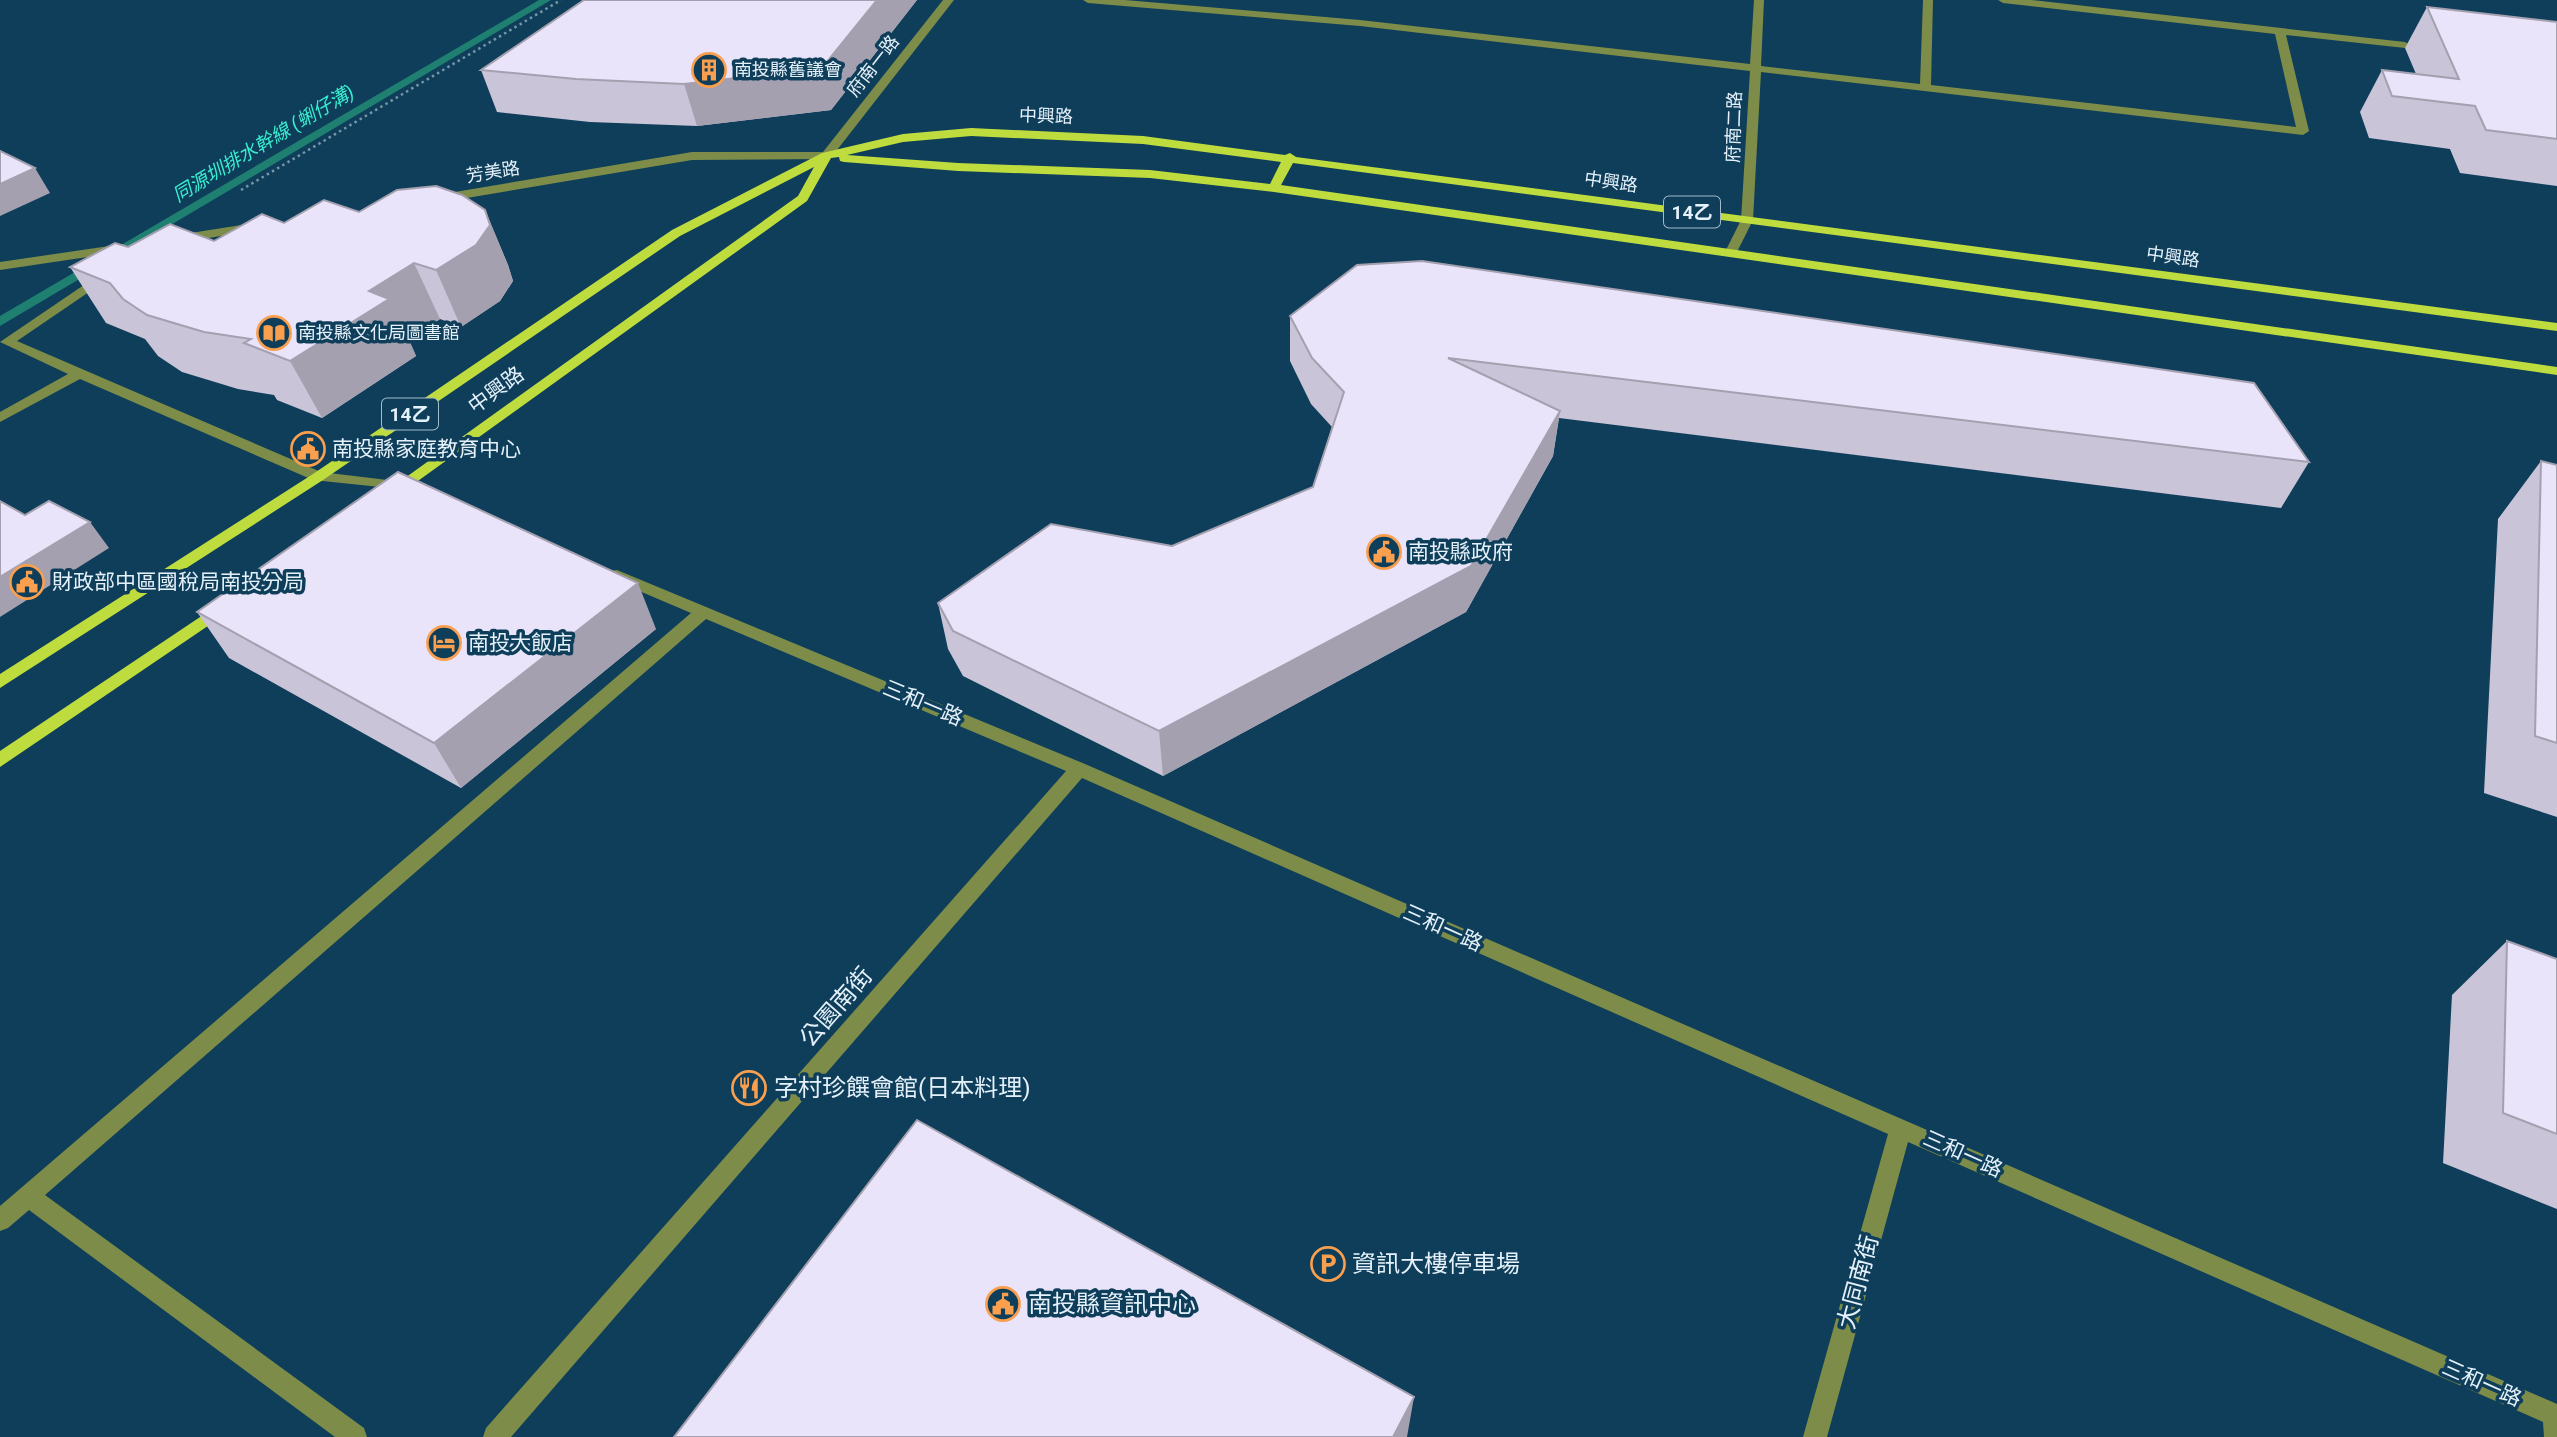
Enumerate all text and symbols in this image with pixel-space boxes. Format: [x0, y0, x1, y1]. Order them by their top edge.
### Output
street label: 府南一路 [842, 31, 903, 101]
building icon: 南投縣舊議會 [690, 51, 728, 89]
place label: 南投縣舊議會 [734, 59, 842, 80]
water label: 同源圳排水幹線 (蜊仔溝) [168, 80, 358, 207]
street label: 府南二路 [1722, 91, 1745, 163]
street label: 中興路 [1019, 104, 1073, 127]
street label: 芳美路 [465, 157, 521, 186]
street label: 中興路 [1583, 167, 1639, 196]
road number: 14乙 [1664, 196, 1720, 228]
street label: 中興路 [2145, 242, 2201, 271]
library icon: 南投縣文化局圖書館 [255, 314, 293, 352]
place label: 南投縣文化局圖書館 [298, 322, 460, 343]
street label: 中興路 [463, 362, 529, 418]
road number: 14乙 [382, 398, 438, 430]
public building icon: 南投縣家庭教育中心 [289, 430, 327, 468]
place label: 南投縣家庭教育中心 [332, 437, 521, 461]
public building icon: 南投縣政府 [1365, 533, 1403, 571]
place label: 南投縣政府 [1408, 540, 1513, 564]
public building icon: 財政部中區國稅局南投分局 [8, 563, 46, 601]
place label: 財政部中區國稅局南投分局 [52, 570, 304, 594]
hotel icon: 南投大飯店 [425, 624, 463, 662]
place label: 南投大飯店 [468, 631, 573, 655]
street label: 三和一路 [880, 676, 966, 730]
street label: 三和一路 [1400, 900, 1486, 956]
street label: 公園南街 [794, 962, 878, 1052]
restaurant icon: 字村珍饌會館(日本料理) [730, 1069, 768, 1107]
place label: 字村珍饌會館(日本料理) [774, 1074, 1031, 1102]
street label: 三和一路 [1920, 1126, 2006, 1182]
street label: 大同南街 [1832, 1232, 1884, 1332]
parking icon: 資訊大樓停車場 [1309, 1245, 1347, 1283]
place label: 資訊大樓停車場 [1352, 1250, 1520, 1278]
public building icon: 南投縣資訊中心 [984, 1285, 1022, 1323]
place label: 南投縣資訊中心 [1028, 1290, 1196, 1318]
street label: 三和一路 [2439, 1355, 2525, 1411]

